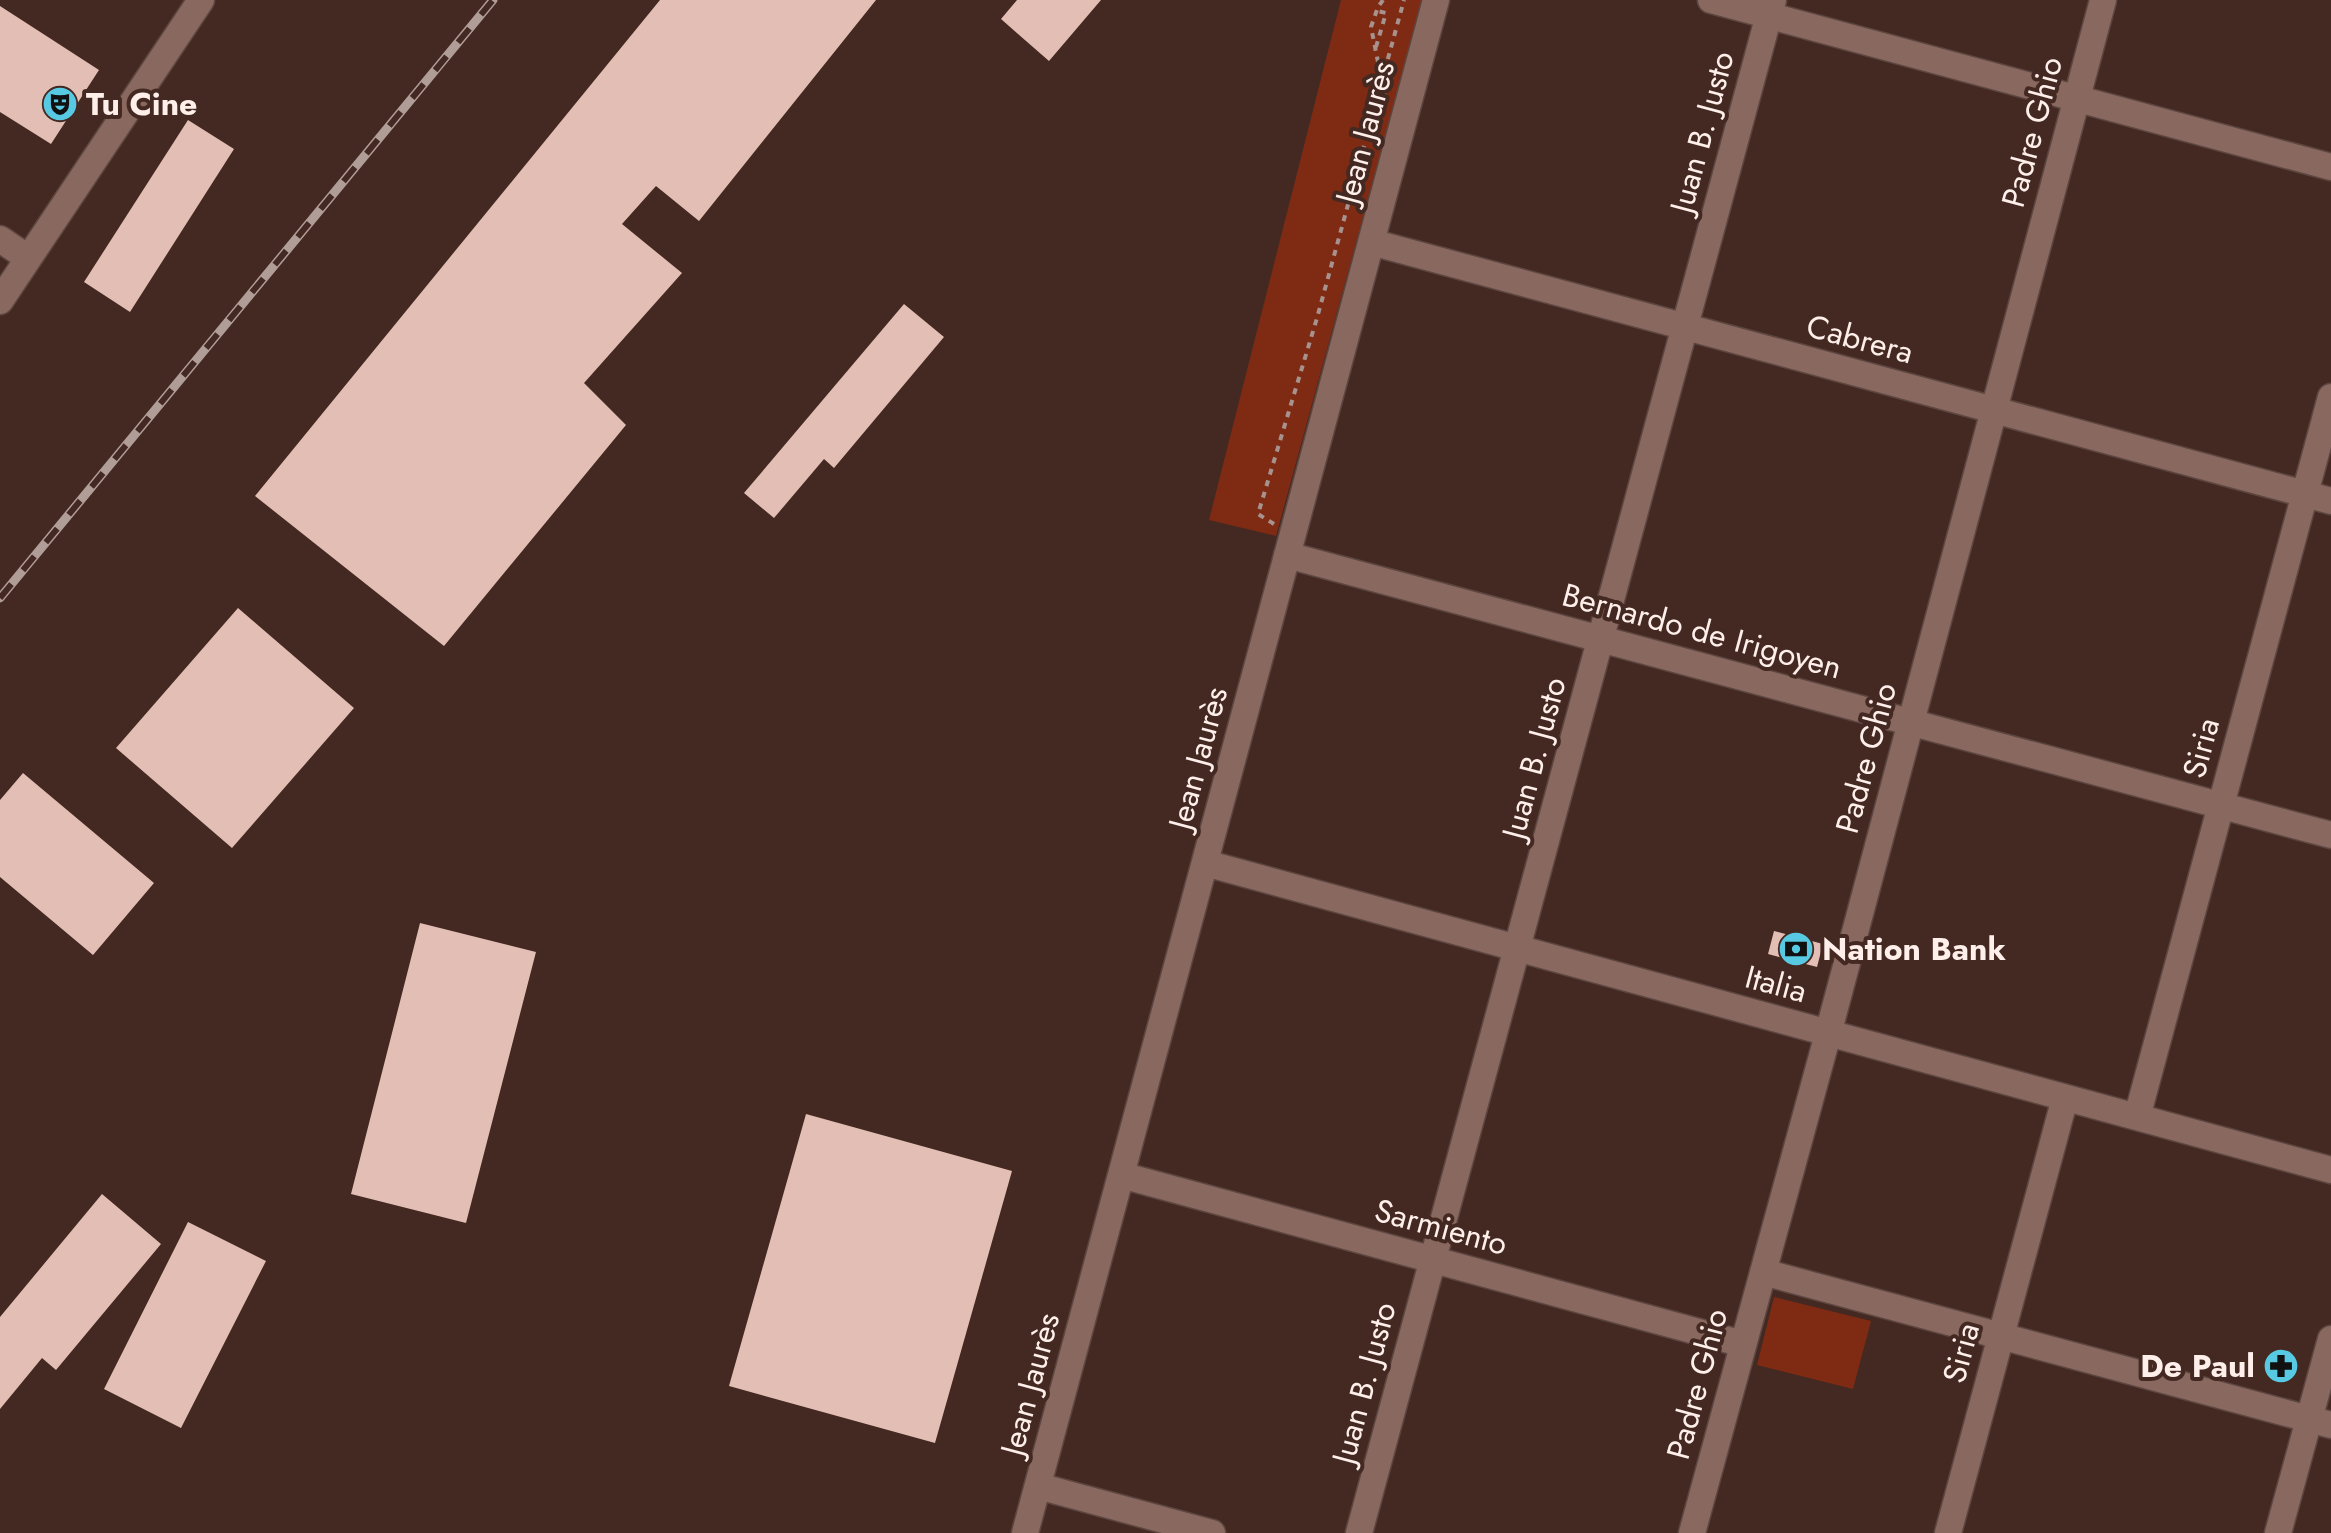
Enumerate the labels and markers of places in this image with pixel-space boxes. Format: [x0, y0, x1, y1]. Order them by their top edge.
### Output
place label: Tu Cine [86, 81, 197, 127]
theatre icon: Tu Cine [41, 85, 79, 123]
place label: Nation Bank [1822, 926, 2006, 972]
bank icon: Nation Bank [1777, 930, 1815, 968]
place label: De Paul [2140, 1343, 2255, 1389]
pharmacy icon: De Paul [2262, 1347, 2300, 1385]

